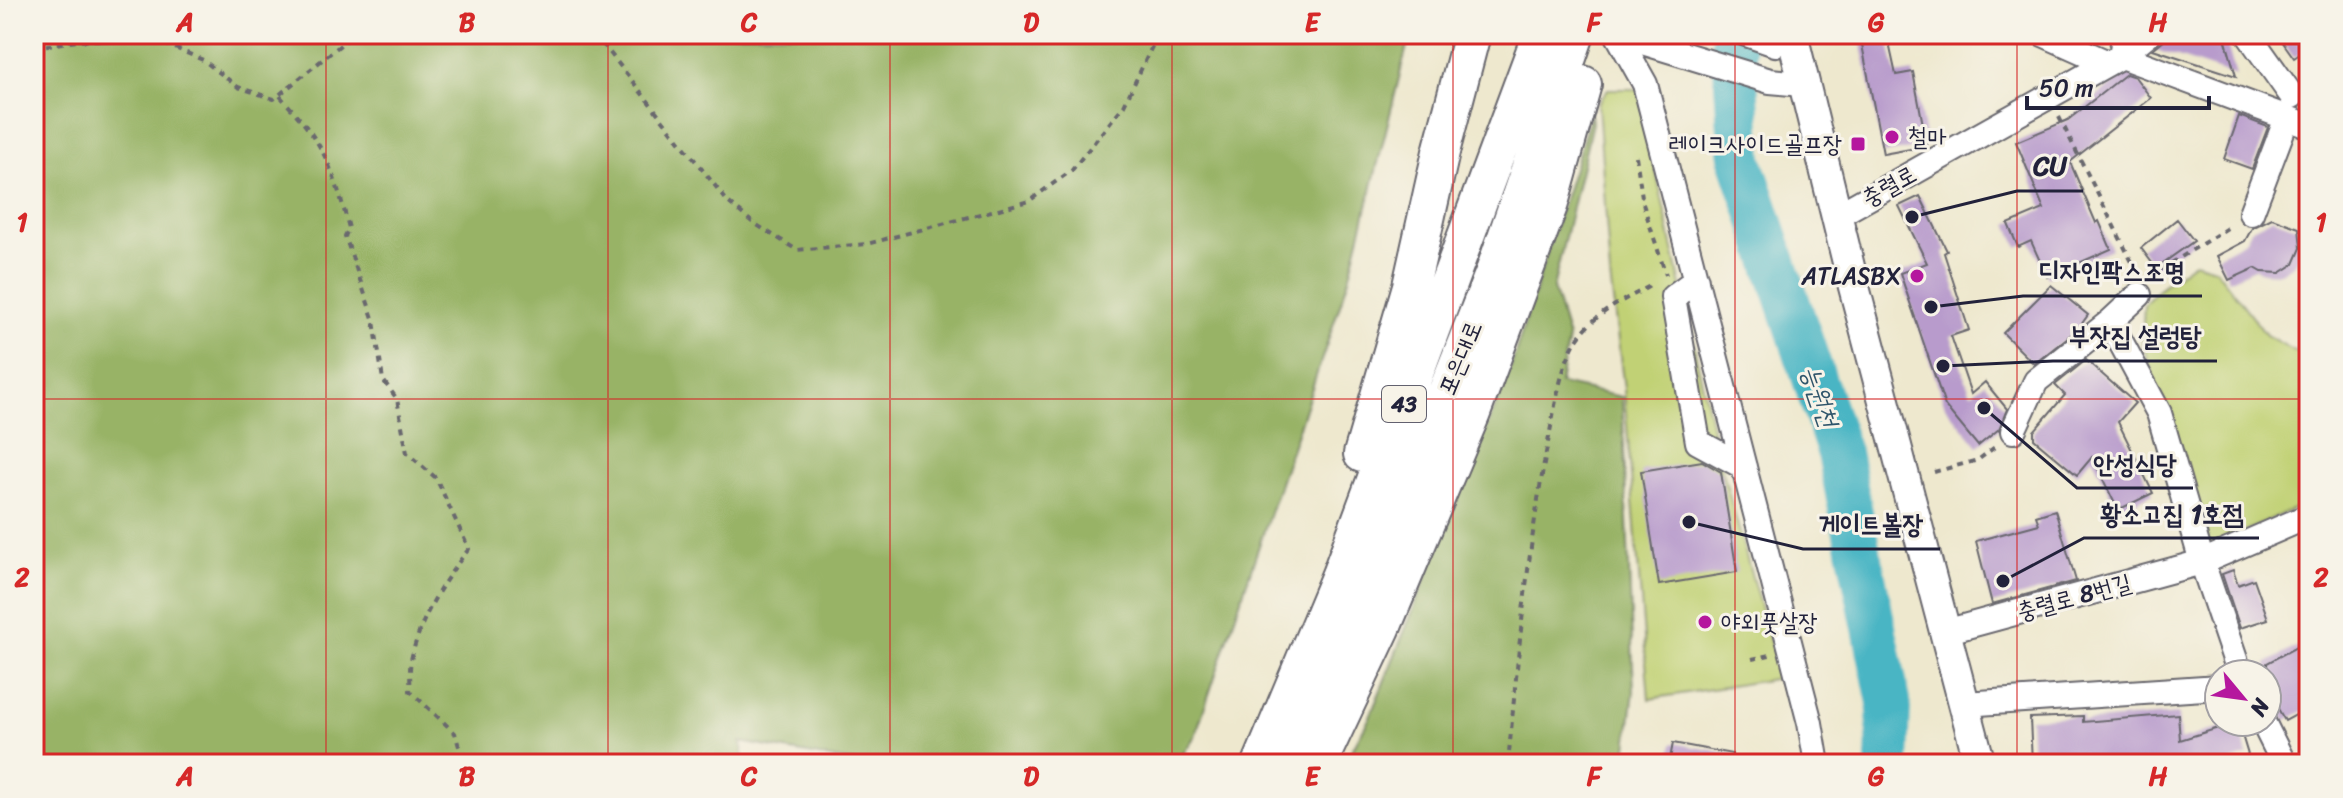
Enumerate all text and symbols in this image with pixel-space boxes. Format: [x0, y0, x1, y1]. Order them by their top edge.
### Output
text: A [175, 0, 194, 45]
text: B [459, 0, 476, 45]
text: C [740, 0, 758, 45]
text: D [1023, 0, 1039, 45]
text: E [1305, 0, 1322, 45]
text: F [1586, 0, 1603, 45]
text: G [1868, 0, 1885, 45]
text: H [2149, 0, 2168, 45]
scale bar [2027, 60, 2209, 110]
text: 50 m [2039, 67, 2094, 109]
place label: 철마 [1908, 116, 1947, 158]
place label: 레이크사이드골프장 [1668, 123, 1842, 165]
marker: 철마 [1883, 128, 1901, 146]
marker: 레이크사이드골프장 [1849, 135, 1867, 153]
callout: CU [2017, 141, 2083, 191]
text: CU [2032, 143, 2069, 189]
street label: 충렬로 [1853, 154, 1925, 218]
text: 1 [16, 199, 28, 245]
text: 1 [2315, 199, 2327, 245]
callout: 디자인팍스조명 [2023, 246, 2202, 296]
text: 디자인팍스조명 [2039, 248, 2185, 294]
place label: ATLASBX [1800, 255, 1901, 297]
marker: ATLASBX [1908, 267, 1926, 285]
callout: 부잣집 설렁탕 [2053, 311, 2217, 361]
text: 부잣집 설렁탕 [2069, 313, 2202, 359]
street label: 포은대로 [1426, 314, 1494, 402]
water label: 능원천 [1788, 359, 1853, 436]
road number: 43 [1382, 386, 1426, 422]
callout: 안성식당 [2077, 438, 2193, 488]
text: 안성식당 [2093, 441, 2177, 487]
callout: 황소고집 1호점 [2084, 488, 2259, 538]
text: 황소고집 1호점 [2100, 491, 2244, 537]
callout: 게이트볼장 [1803, 499, 1940, 549]
text: 게이트볼장 [1819, 501, 1923, 547]
text: 2 [13, 554, 30, 600]
text: 2 [2312, 554, 2329, 600]
street label: 충렬로 8번길 [2012, 562, 2136, 632]
place label: 야외풋살장 [1721, 601, 1818, 643]
marker: 야외풋살장 [1696, 613, 1714, 631]
north arrow [2203, 658, 2283, 738]
text: N [2239, 690, 2281, 724]
text: A [175, 753, 194, 798]
text: B [459, 753, 476, 798]
text: C [740, 753, 758, 798]
text: D [1023, 753, 1039, 798]
text: E [1305, 753, 1322, 798]
text: F [1586, 753, 1603, 798]
text: G [1868, 753, 1885, 798]
text: H [2149, 753, 2168, 798]

